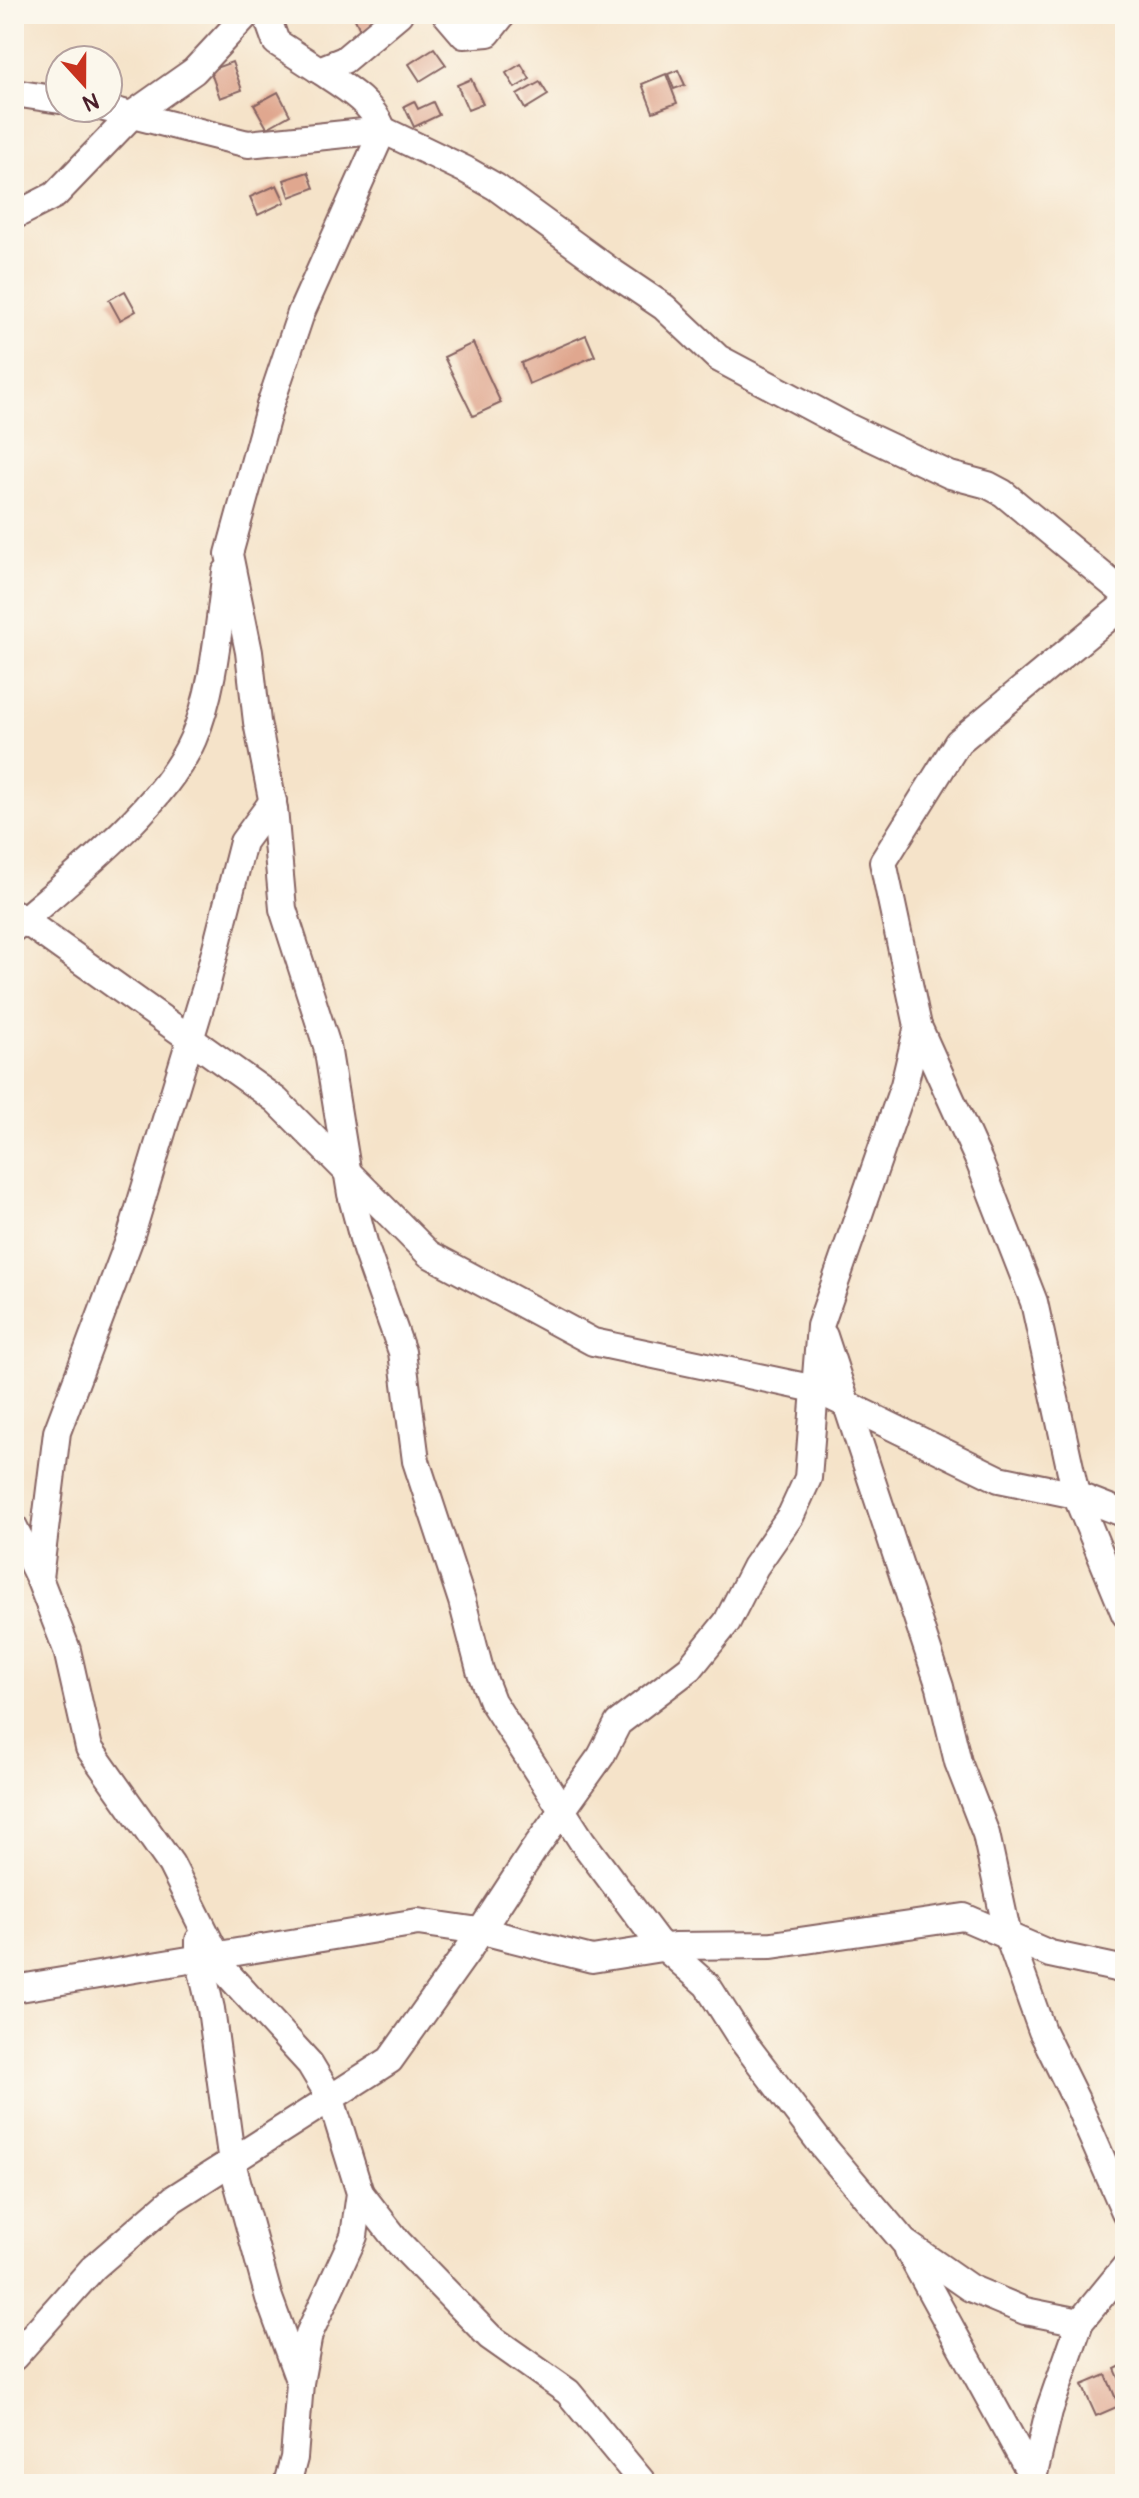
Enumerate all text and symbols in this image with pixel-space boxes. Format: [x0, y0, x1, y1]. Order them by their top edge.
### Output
north arrow [44, 44, 124, 124]
text: N [79, 86, 103, 118]

